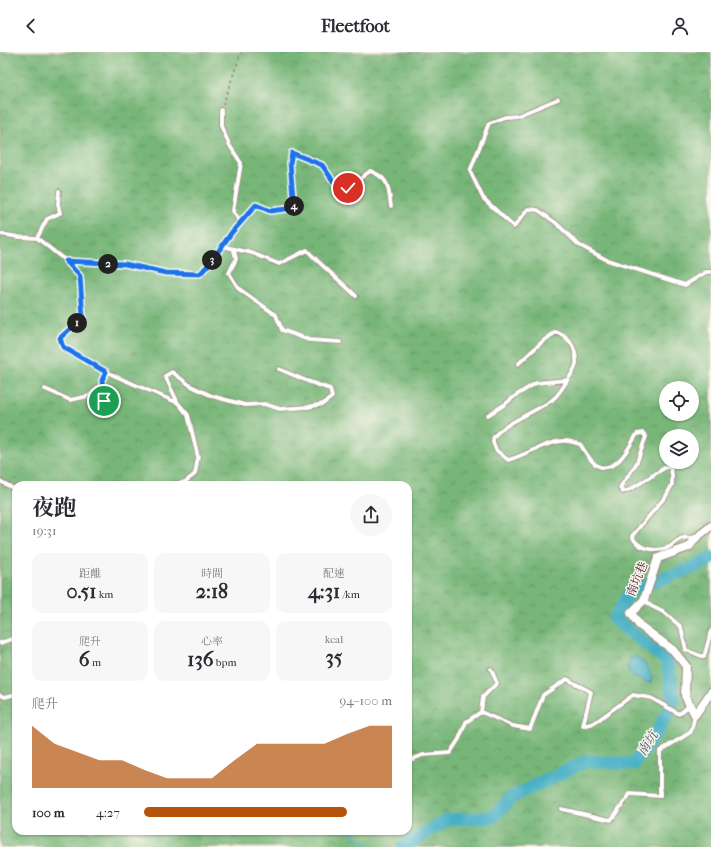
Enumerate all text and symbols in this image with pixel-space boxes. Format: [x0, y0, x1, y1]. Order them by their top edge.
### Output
icon: back [20, 15, 42, 37]
icon: person [669, 15, 691, 37]
text: Fleetfoot [321, 16, 390, 37]
pin [331, 171, 365, 205]
icon: check [337, 177, 359, 199]
pin: 4 [284, 196, 304, 216]
text: 4 [291, 199, 297, 212]
pin: 3 [202, 250, 222, 270]
text: 3 [210, 253, 214, 266]
pin: 2 [98, 254, 118, 274]
text: 2 [105, 257, 111, 270]
pin: 1 [67, 313, 87, 333]
text: 1 [75, 316, 79, 329]
map controls [659, 381, 699, 469]
button: locate [659, 381, 699, 421]
pin [87, 384, 121, 418]
icon: arrive [93, 390, 115, 412]
button: layers [659, 429, 699, 469]
button: share [350, 494, 392, 536]
text: 夜跑 [32, 495, 76, 521]
text: 19:31 [32, 523, 57, 538]
street label: 南坑巷 [624, 560, 650, 598]
text: 距離 [79, 567, 101, 580]
text: 時間 [201, 567, 223, 580]
text: 配速 [323, 567, 345, 580]
text: 0.51 [66, 580, 96, 603]
text: 2:18 [196, 580, 228, 603]
text: 4:31 [308, 580, 340, 603]
text: km [96, 588, 114, 601]
text: /km [340, 588, 360, 601]
text: kcal [325, 633, 343, 646]
text: 爬升 [79, 635, 101, 648]
text: 心率 [201, 635, 223, 648]
text: 35 [326, 646, 342, 669]
text: 6 [79, 648, 90, 671]
text: 136 [187, 648, 213, 671]
text: m [90, 656, 101, 669]
text: bpm [213, 656, 237, 669]
text: 94–100 m [339, 693, 392, 708]
text: 爬升 [32, 696, 58, 711]
water label: 南坑 [634, 727, 662, 758]
text: 100 m [32, 805, 65, 820]
text: 4:27 [96, 805, 120, 820]

